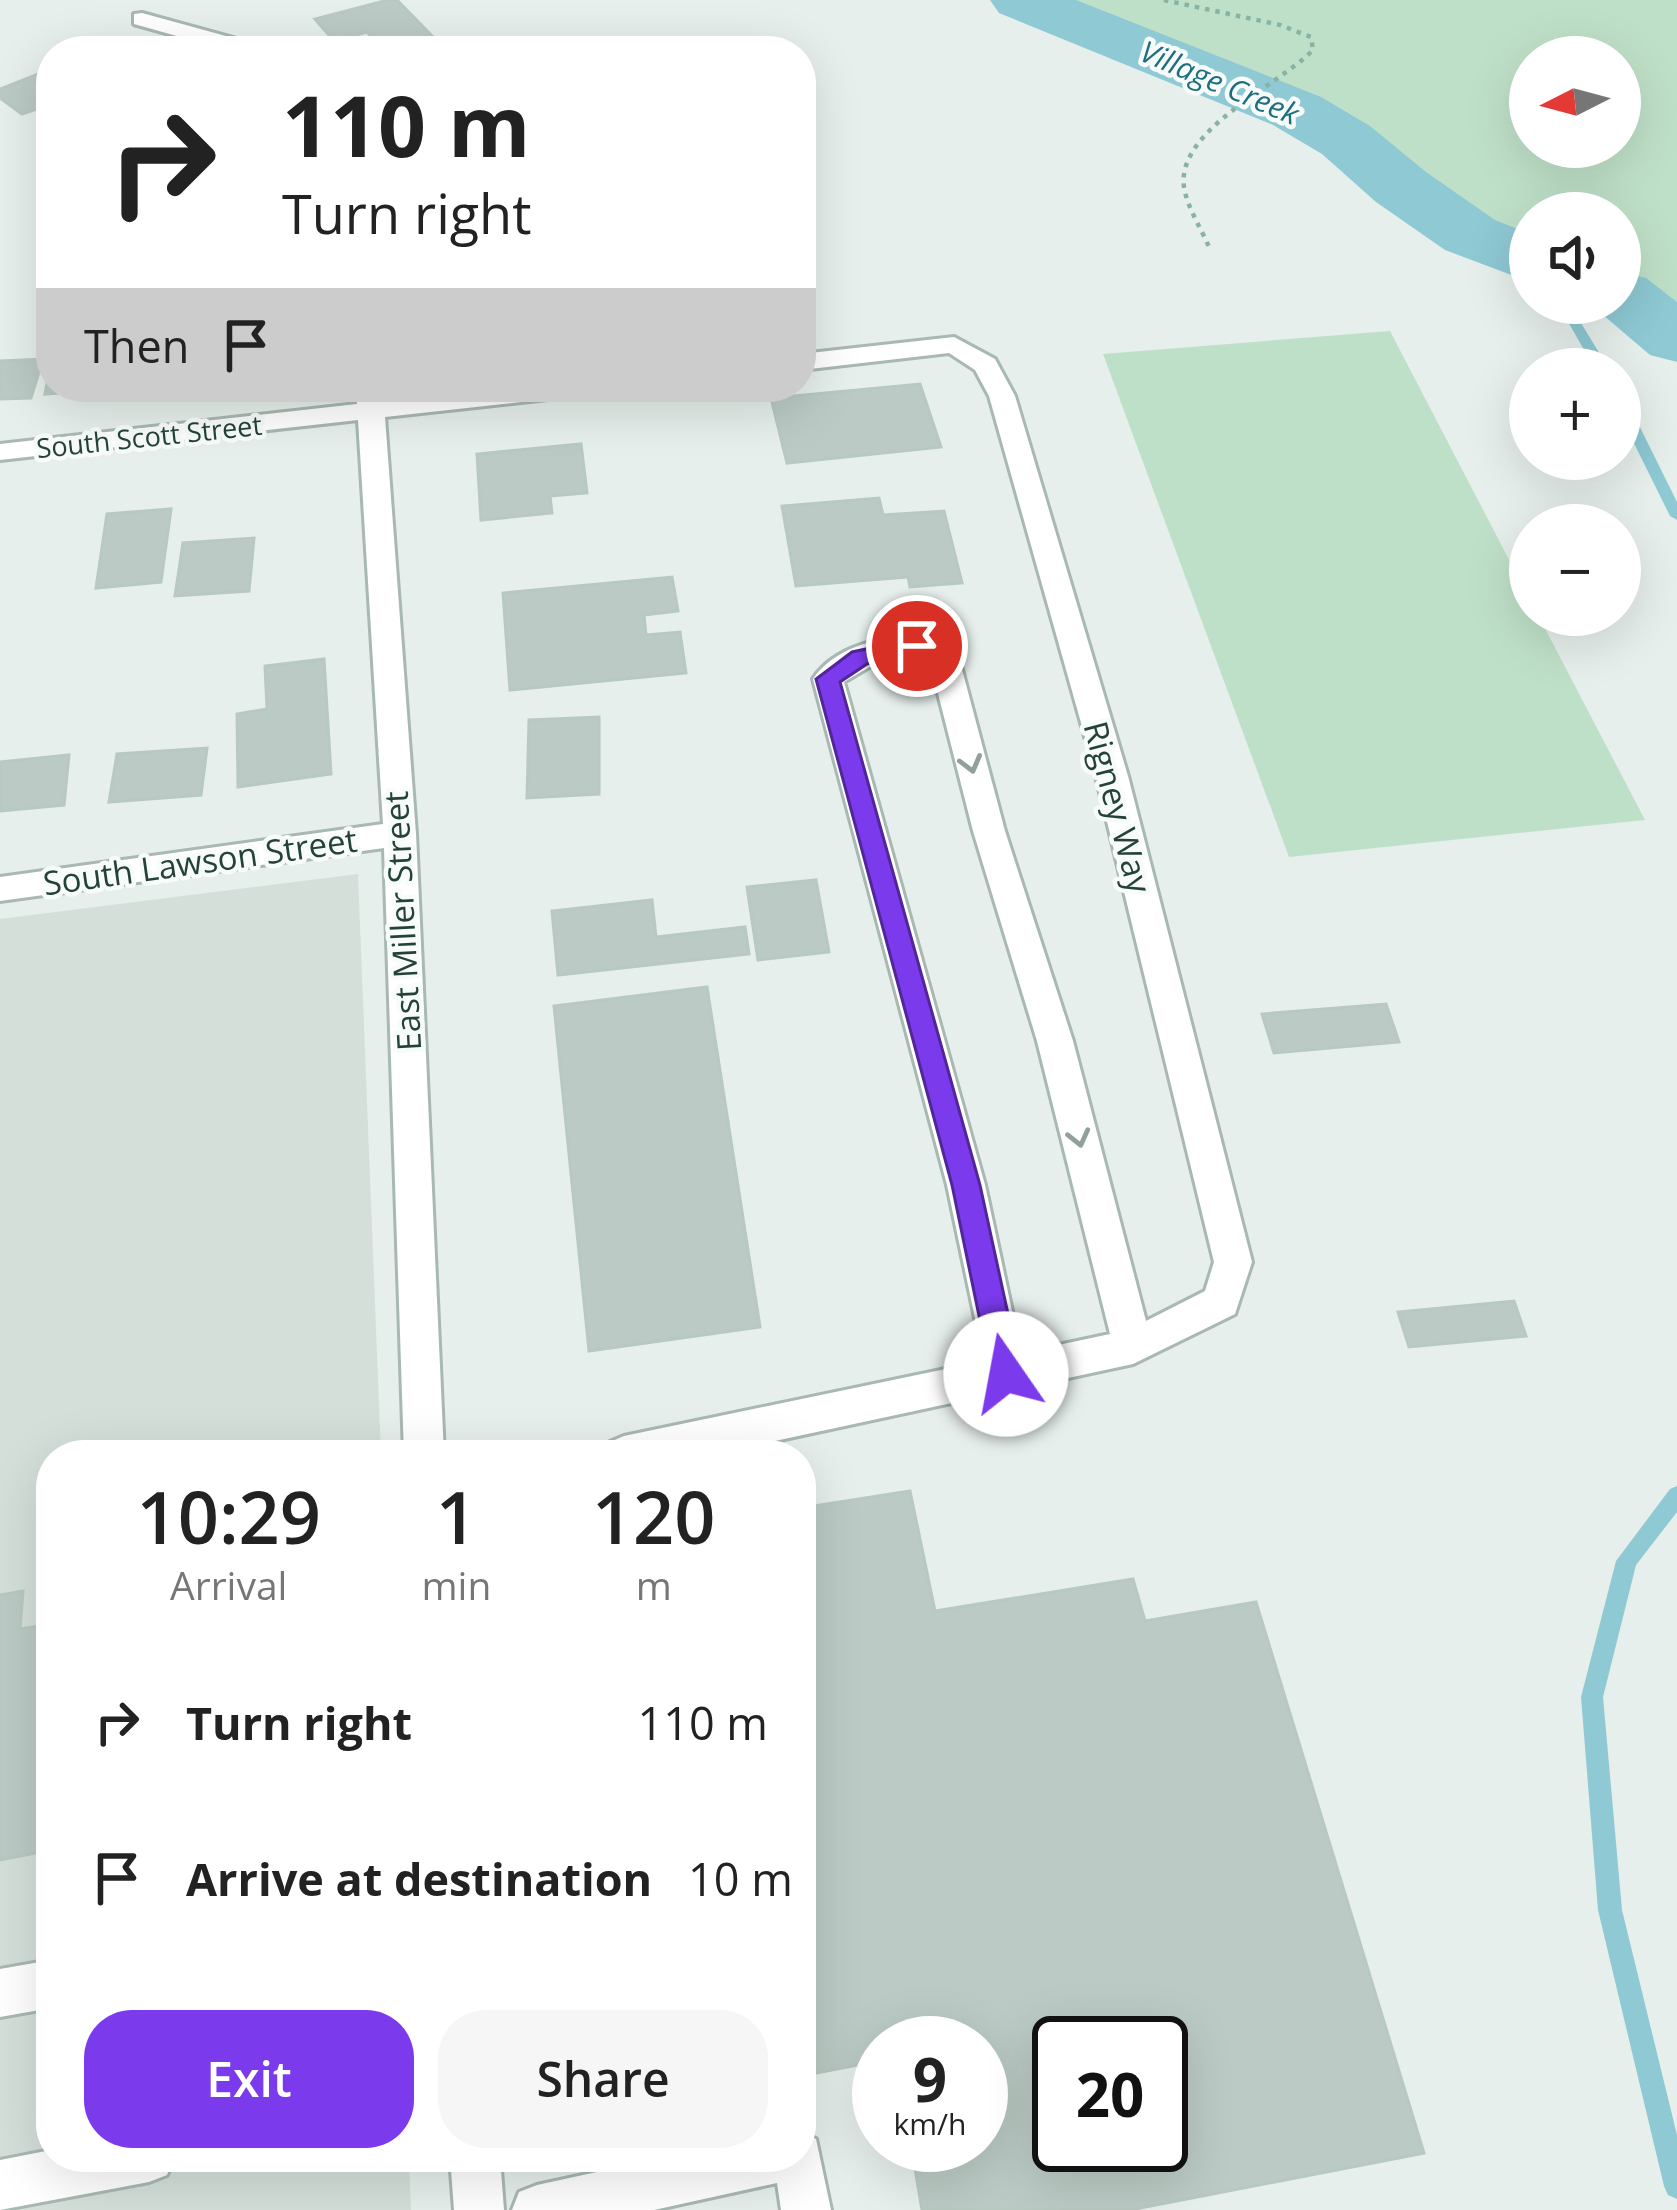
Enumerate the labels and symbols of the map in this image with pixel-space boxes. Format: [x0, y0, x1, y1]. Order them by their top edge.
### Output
water label: Village Creek [1134, 30, 1307, 134]
north arrow [1509, 36, 1641, 168]
street label: South Scott Street [34, 406, 264, 466]
pin [866, 595, 968, 697]
street label: Rigney Way [1074, 716, 1163, 898]
one-way arrow [957, 753, 982, 773]
street label: East Miller Street [373, 790, 431, 1052]
street label: South Lawson Street [40, 817, 360, 905]
one-way arrow [1065, 1127, 1090, 1148]
position arrow [943, 1311, 1069, 1437]
speed limit sign: 20 [1032, 2016, 1188, 2172]

